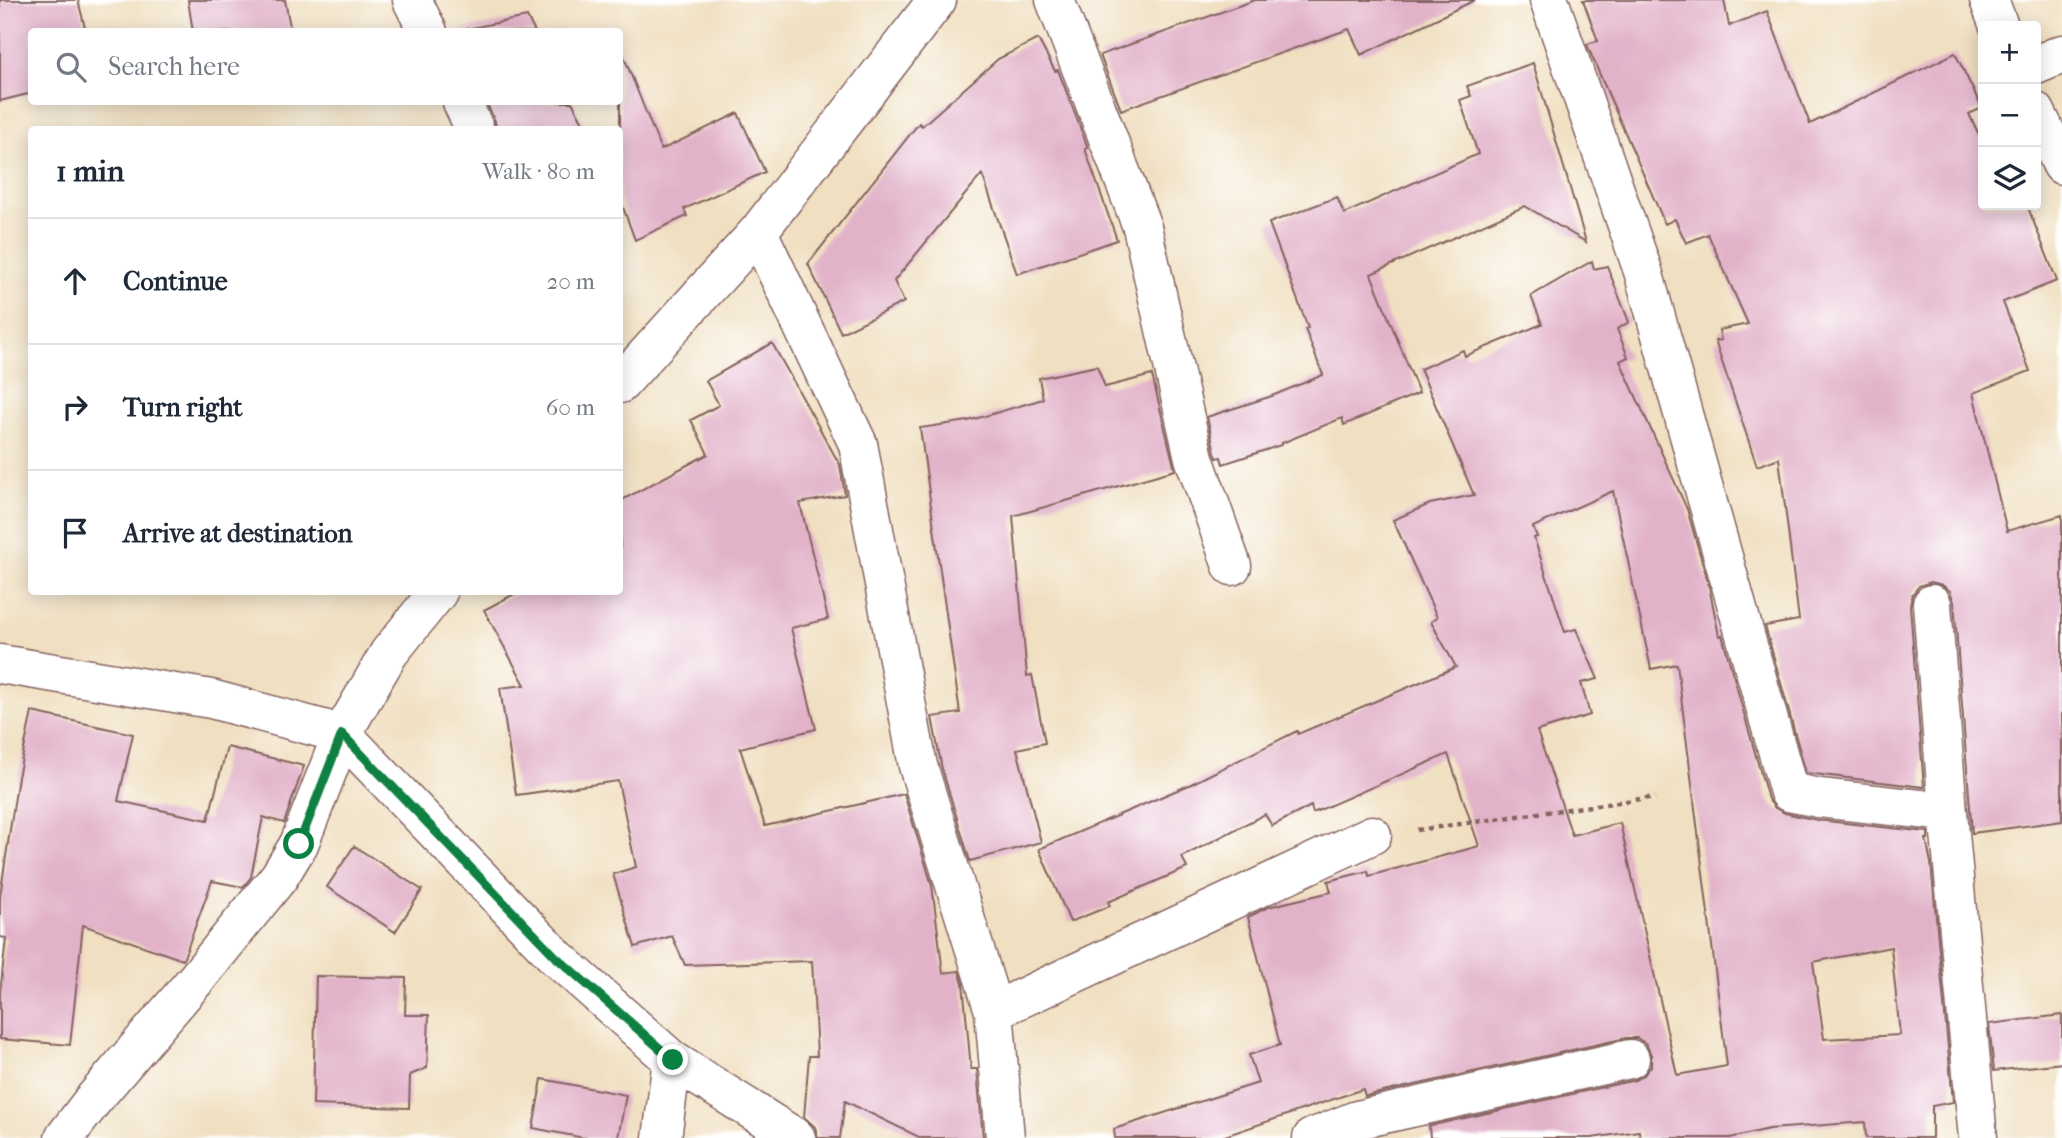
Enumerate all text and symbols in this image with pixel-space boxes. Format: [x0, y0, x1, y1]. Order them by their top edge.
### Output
map controls [1978, 21, 2041, 210]
button: + [1978, 21, 2041, 84]
search box [28, 28, 623, 105]
icon: search [52, 48, 90, 86]
text: Search here [108, 51, 240, 82]
button: − [1978, 84, 2041, 147]
button: layers [1978, 147, 2041, 210]
text: 1 min [56, 154, 124, 189]
text: Walk · 80 m [482, 158, 595, 185]
icon: ahead [56, 262, 94, 300]
text: Continue [123, 266, 228, 297]
text: 20 m [546, 268, 595, 295]
icon: right [56, 388, 94, 426]
text: Turn right [123, 392, 243, 423]
text: 60 m [546, 394, 595, 421]
icon: arrive [56, 514, 94, 552]
text: Arrive at destination [123, 518, 353, 549]
route start [283, 828, 314, 859]
route end [657, 1044, 688, 1075]

